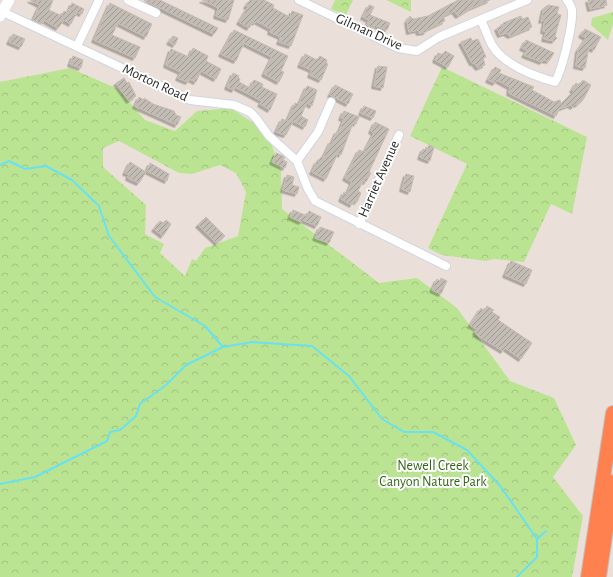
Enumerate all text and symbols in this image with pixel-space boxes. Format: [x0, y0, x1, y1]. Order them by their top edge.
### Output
street label: Gilman Drive [334, 11, 404, 53]
street label: Morton Road [120, 62, 190, 104]
street label: Harriet Avenue [356, 139, 402, 219]
park label: Newell Creek Canyon Nature Park [379, 459, 487, 489]

